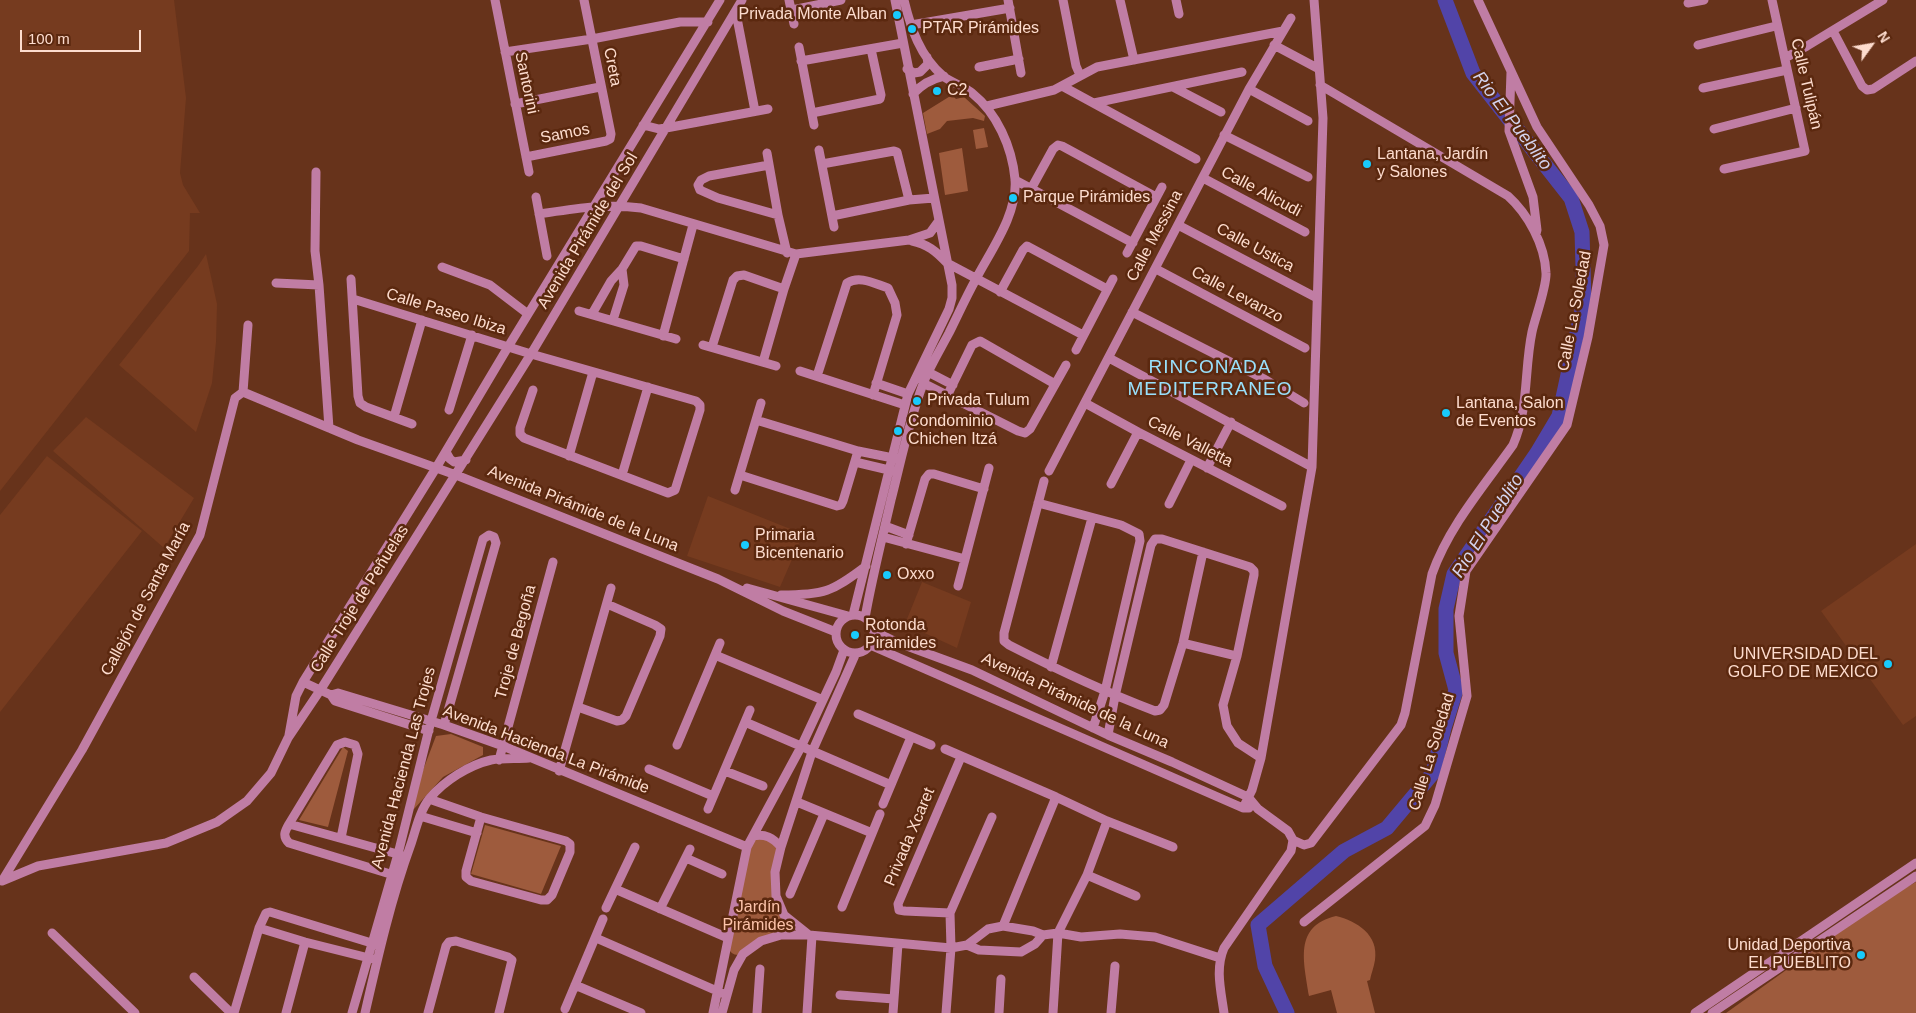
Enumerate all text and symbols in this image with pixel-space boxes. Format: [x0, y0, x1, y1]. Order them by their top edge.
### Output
place label: Privada Monte Alban [738, 5, 887, 25]
marker: Privada Monte Alban [891, 9, 903, 21]
place label: PTAR Pirámides [922, 19, 1039, 39]
scale bar [22, 20, 144, 52]
north arrow [1846, 20, 1896, 70]
marker: PTAR Pirámides [906, 23, 918, 35]
text: N [1874, 29, 1893, 46]
text: 100 m [28, 30, 70, 47]
street label: Calle Tulipán [1786, 37, 1826, 131]
street label: Creta [599, 46, 625, 88]
street label: Santorini [510, 50, 542, 116]
water label: Rio El Pueblito [1468, 67, 1556, 175]
place label: C2 [947, 81, 967, 101]
marker: C2 [931, 85, 943, 97]
street label: Samos [539, 120, 591, 148]
place label: Lantana, Jardín y Salones [1377, 145, 1488, 183]
street label: Avenida Pirámide del Sol [534, 150, 642, 312]
marker: Lantana, Jardín y Salones [1361, 158, 1373, 170]
street label: Calle Alicudi [1218, 163, 1304, 221]
street label: Calle Messina [1123, 187, 1187, 285]
place label: Parque Pirámides [1023, 188, 1150, 208]
marker: Parque Pirámides [1007, 192, 1019, 204]
street label: Calle Ustica [1213, 219, 1297, 277]
street label: Calle La Soledad [1554, 249, 1596, 373]
street label: Calle Levanzo [1188, 263, 1286, 327]
street label: Calle Paseo Ibiza [384, 285, 508, 339]
district label: RINCONADA MEDITERRANEO [1126, 357, 1294, 401]
place label: Privada Tulum [927, 391, 1030, 411]
place label: Lantana, Salon de Eventos [1456, 394, 1564, 432]
marker: Privada Tulum [911, 395, 923, 407]
marker: Lantana, Salon de Eventos [1440, 407, 1452, 419]
place label: Condominio Chichen Itzá [908, 412, 997, 450]
street label: Calle Valletta [1144, 412, 1236, 472]
marker: Condominio Chichen Itzá [892, 425, 904, 437]
street label: Avenida Pirámide de la Luna [485, 462, 681, 556]
water label: Rio El Pueblito [1448, 470, 1528, 582]
street label: Callejón de Santa María [97, 519, 195, 679]
street label: Calle Troje de Peñuelas [307, 522, 413, 676]
place label: Primaria Bicentenario [755, 526, 844, 564]
marker: Primaria Bicentenario [739, 539, 751, 551]
place label: Oxxo [897, 565, 934, 585]
marker: Oxxo [881, 569, 893, 581]
street label: Troje de Begoña [491, 583, 541, 701]
place label: Rotonda Piramides [865, 616, 936, 654]
marker: Rotonda Piramides [849, 629, 861, 641]
place label: UNIVERSIDAD DEL GOLFO DE MEXICO [1728, 645, 1878, 683]
street label: Avenida Pirámide de la Luna [978, 649, 1172, 753]
marker: UNIVERSIDAD DEL GOLFO DE MEXICO [1882, 658, 1894, 670]
street label: Avenida Hacienda Las Trojes [368, 665, 440, 871]
street label: Calle La Soledad [1405, 691, 1459, 813]
street label: Avenida Hacienda La Pirámide [440, 702, 652, 798]
street label: Privada Xcaret [881, 785, 939, 889]
park label: Jardín Pirámides [722, 898, 794, 936]
place label: Unidad Deportiva EL PUEBLITO [1727, 936, 1851, 974]
marker: Unidad Deportiva EL PUEBLITO [1855, 949, 1867, 961]

